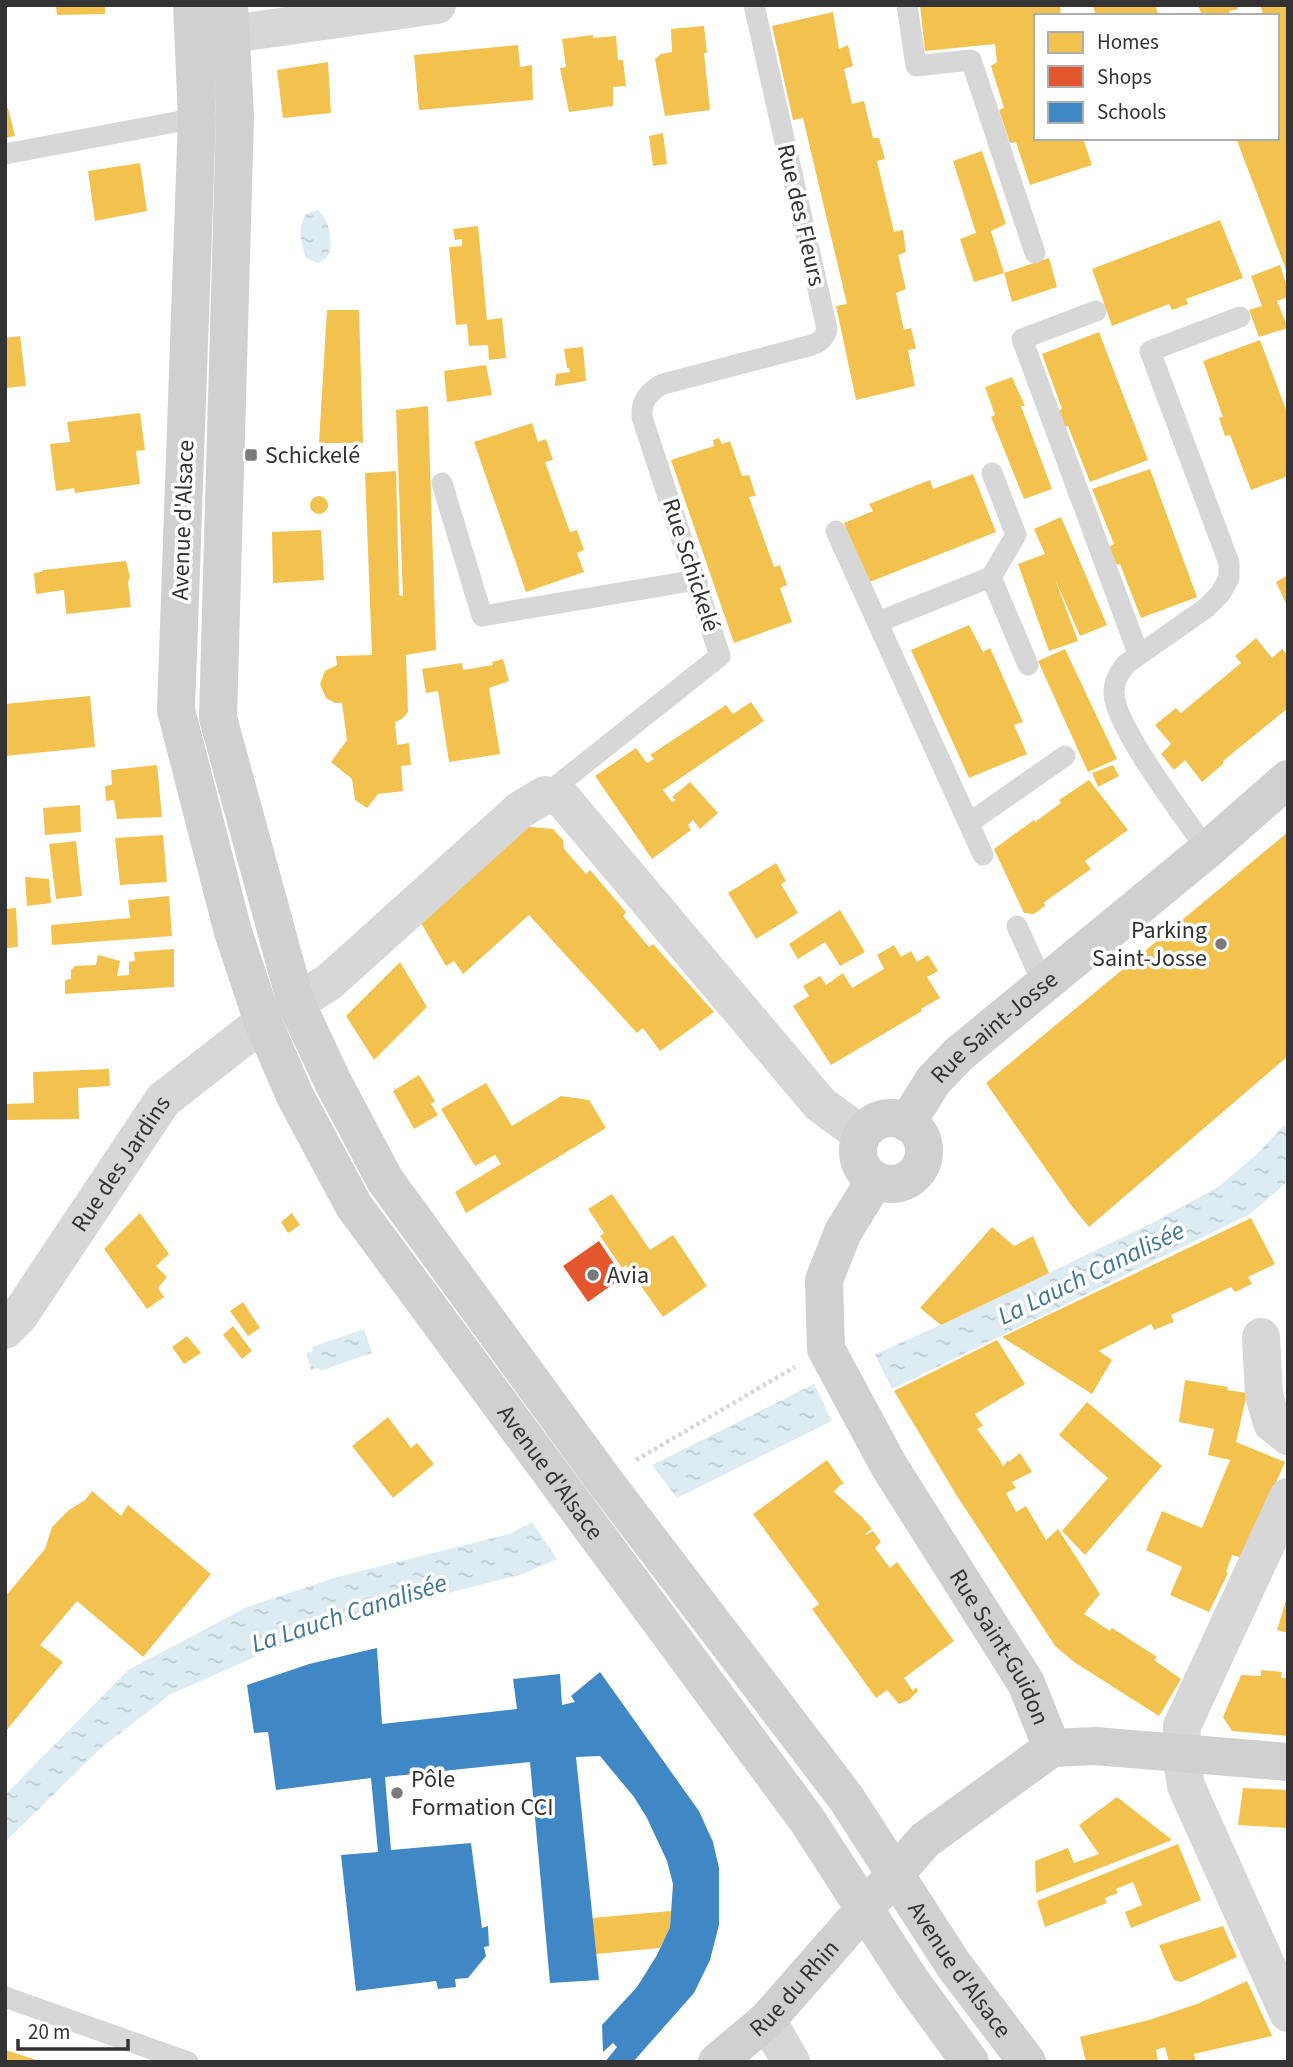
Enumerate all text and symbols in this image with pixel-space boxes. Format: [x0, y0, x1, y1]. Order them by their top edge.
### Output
legend [1034, 14, 1279, 140]
text: Homes [1097, 27, 1159, 57]
text: Shops [1097, 62, 1152, 92]
text: Schools [1097, 97, 1166, 127]
street label: Rue des Fleurs [768, 141, 834, 289]
place label: Schickelé [265, 438, 360, 473]
street label: Avenue d'Alsace [163, 439, 203, 601]
marker: Schickelé [243, 447, 259, 463]
street label: Rue Schickelé [653, 494, 729, 636]
place label: Parking Saint-Josse [1092, 913, 1207, 976]
marker: Parking Saint-Josse [1213, 936, 1229, 952]
street label: Rue Saint-Josse [922, 962, 1065, 1091]
street label: Rue des Jardins [62, 1088, 179, 1239]
water label: La Lauch Canalisée [991, 1212, 1191, 1334]
place label: Avia [607, 1258, 649, 1293]
marker: Avia [585, 1267, 601, 1283]
street label: Avenue d'Alsace [489, 1397, 612, 1547]
street label: Rue Saint-Guidon [941, 1562, 1058, 1730]
water label: La Lauch Canalisée [246, 1564, 452, 1662]
place label: Pôle Formation CCI [411, 1762, 554, 1825]
marker: Pôle Formation CCI [389, 1785, 405, 1801]
street label: Avenue d'Alsace [899, 1894, 1020, 2045]
street label: Rue du Rhin [742, 1932, 847, 2045]
scale bar [18, 2008, 128, 2052]
text: 20 m [28, 2017, 70, 2047]

